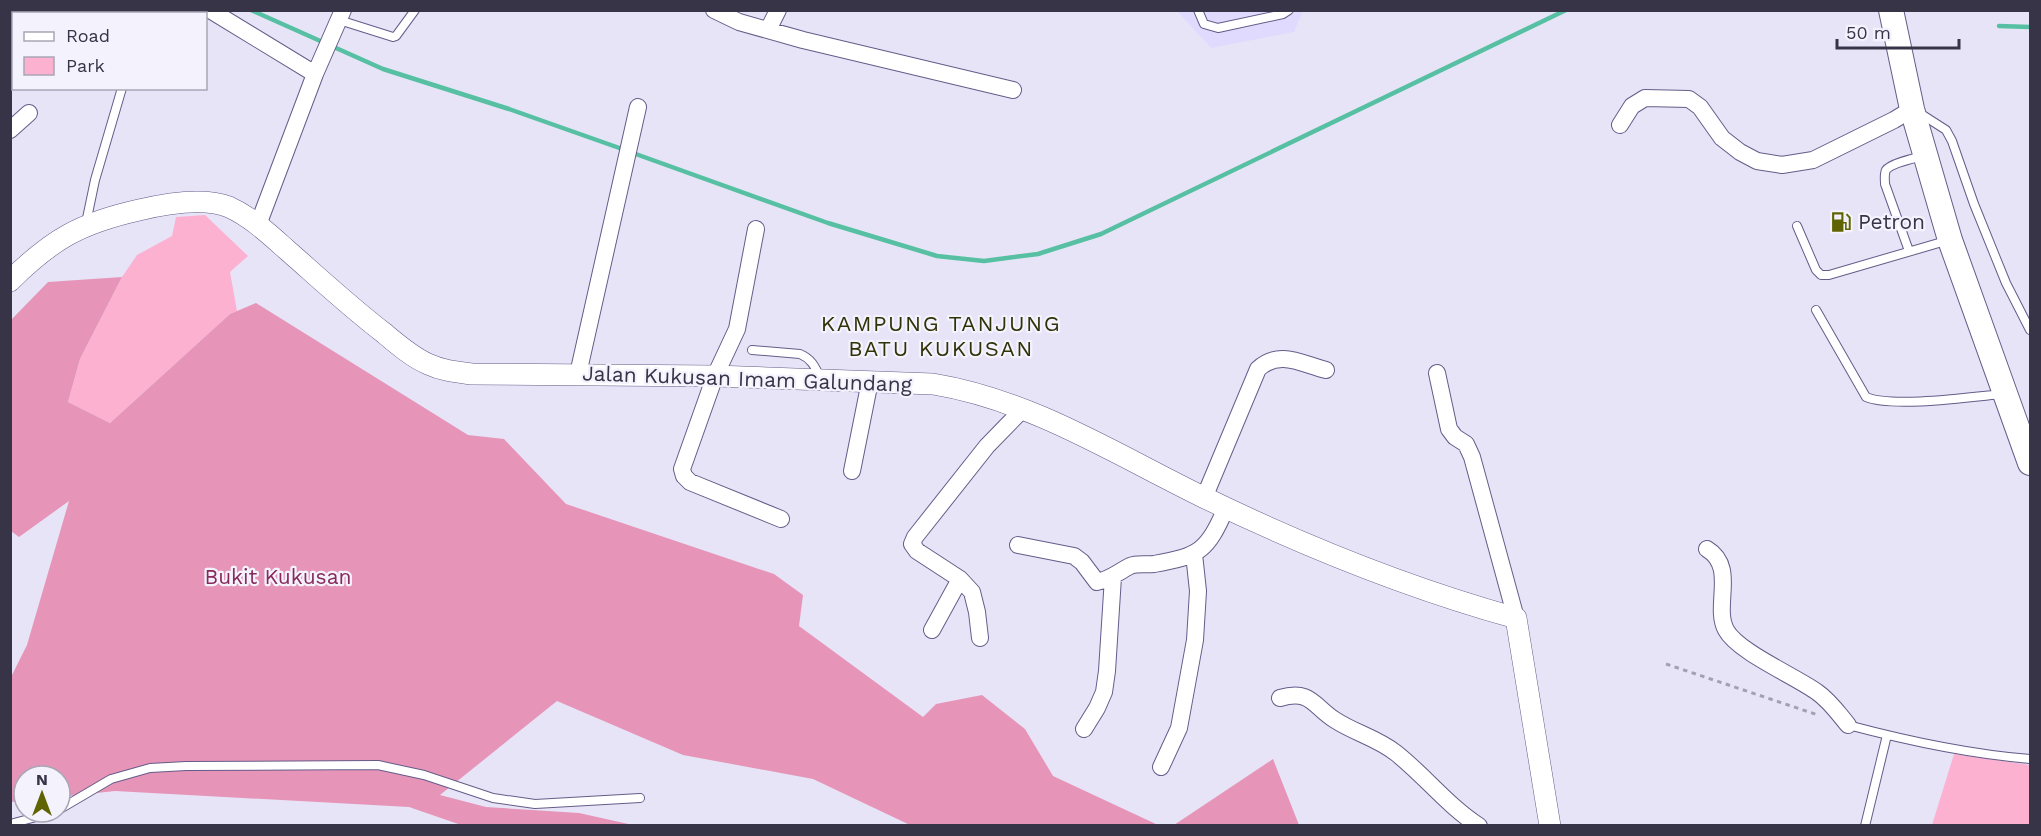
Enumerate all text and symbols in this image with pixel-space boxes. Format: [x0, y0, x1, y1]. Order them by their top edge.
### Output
legend [12, 12, 207, 90]
scale bar [1837, 12, 1958, 50]
text: 50 m [1846, 22, 1891, 43]
text: Road [66, 25, 110, 46]
text: Park [66, 55, 105, 76]
place label: Petron [1858, 209, 1925, 234]
fuel station icon: Petron [1829, 210, 1853, 234]
district label: KAMPUNG TANJUNG BATU KUKUSAN [821, 311, 1061, 361]
street label: Jalan Kukusan Imam Galundang [582, 360, 913, 397]
park label: Bukit Kukusan [204, 564, 352, 589]
north arrow [12, 764, 72, 824]
text: N [36, 770, 48, 789]

